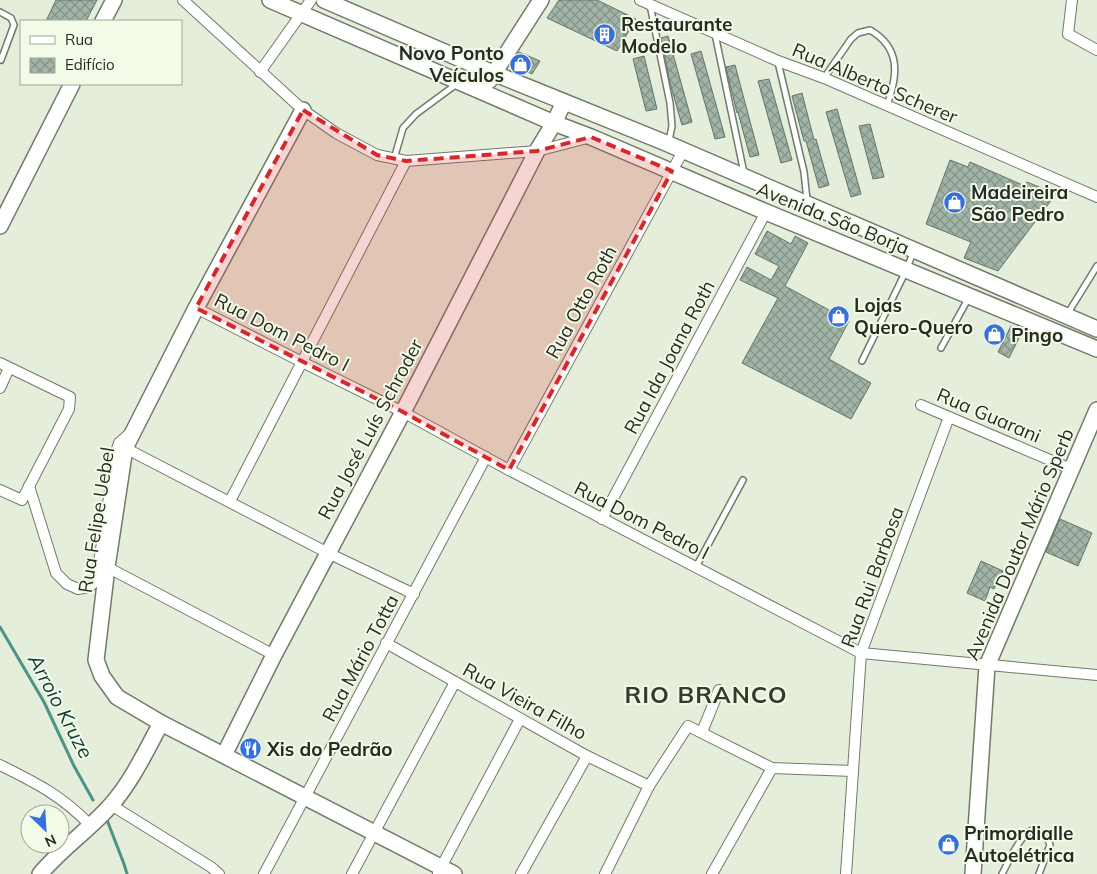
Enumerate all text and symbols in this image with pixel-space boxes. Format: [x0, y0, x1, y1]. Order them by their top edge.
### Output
place label: Restaurante Modelo [621, 12, 732, 58]
legend [20, 20, 182, 85]
building icon: Restaurante Modelo [593, 23, 617, 47]
text: Rua [65, 30, 93, 49]
street label: Rua Alberto Scherer [789, 37, 961, 129]
place label: Novo Ponto Veículos [399, 41, 504, 87]
shop icon: Novo Ponto Veículos [508, 52, 532, 76]
text: Edifício [65, 55, 115, 74]
street label: Avenida São Borja [753, 176, 913, 260]
place label: Madeireira São Pedro [971, 180, 1068, 226]
shop icon: Madeireira São Pedro [943, 191, 967, 215]
street label: Rua Otto Roth [540, 241, 622, 363]
street label: Rua Ida Joana Roth [618, 276, 720, 438]
street label: Rua Dom Pedro I [210, 288, 354, 376]
place label: Lojas Quero-Quero [854, 293, 973, 339]
shop icon: Lojas Quero-Quero [826, 304, 850, 328]
shop icon: Pingo [983, 323, 1007, 347]
place label: Pingo [1011, 323, 1063, 347]
street label: Rua José Luís Schroder [312, 335, 428, 523]
street label: Rua Guarani [933, 382, 1045, 448]
street label: Avenida Doutor Mário Sperb [959, 425, 1079, 663]
street label: Rua Felipe Uebel [73, 445, 119, 595]
street label: Rua Dom Pedro I [570, 476, 714, 564]
street label: Rua Rui Barbosa [835, 503, 909, 651]
street label: Rua Mário Totta [316, 590, 404, 726]
water label: Arroio Kruze [23, 649, 99, 763]
street label: Rua Vieira Filho [459, 657, 591, 745]
district label: RIO BRANCO [624, 679, 788, 709]
restaurant icon: Xis do Pedrão [239, 737, 263, 761]
place label: Xis do Pedrão [266, 737, 393, 761]
north arrow [20, 804, 70, 854]
place label: Primordialle Autoelétrica [964, 821, 1075, 867]
text: N [42, 830, 59, 851]
shop icon: Primordialle Autoelétrica [936, 832, 960, 856]

